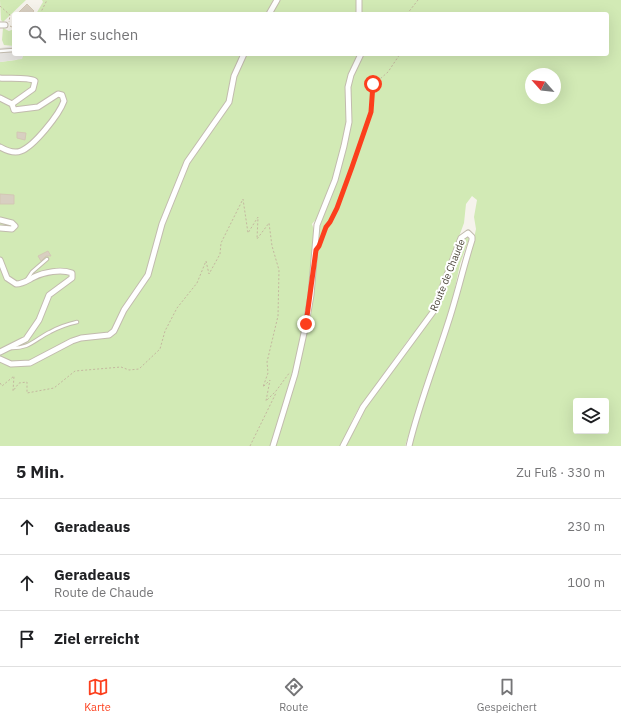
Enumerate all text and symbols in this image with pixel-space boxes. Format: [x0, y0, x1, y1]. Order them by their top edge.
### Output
search box [12, 12, 609, 56]
icon: search [26, 23, 48, 45]
text: Hier suchen [58, 25, 138, 44]
north arrow [525, 68, 561, 104]
route start [364, 75, 382, 93]
street label: Route de Chaude [427, 237, 468, 313]
route end [297, 315, 315, 333]
map controls [573, 398, 609, 434]
button: layers [573, 398, 609, 434]
text: 5 Min. [16, 461, 64, 483]
text: Zu Fuß · 330 m [516, 464, 605, 481]
icon: ahead [16, 516, 38, 538]
text: Geradeaus [54, 517, 130, 536]
text: 230 m [567, 518, 605, 535]
text: Geradeaus [54, 565, 130, 584]
icon: ahead [16, 572, 38, 594]
text: 100 m [567, 574, 605, 591]
text: Route de Chaude [54, 584, 154, 601]
icon: arrive [16, 628, 38, 650]
text: Ziel erreicht [54, 629, 140, 648]
tab: Karte [84, 676, 111, 714]
tab: Route [279, 676, 308, 714]
tab: Gespeichert [477, 676, 537, 714]

